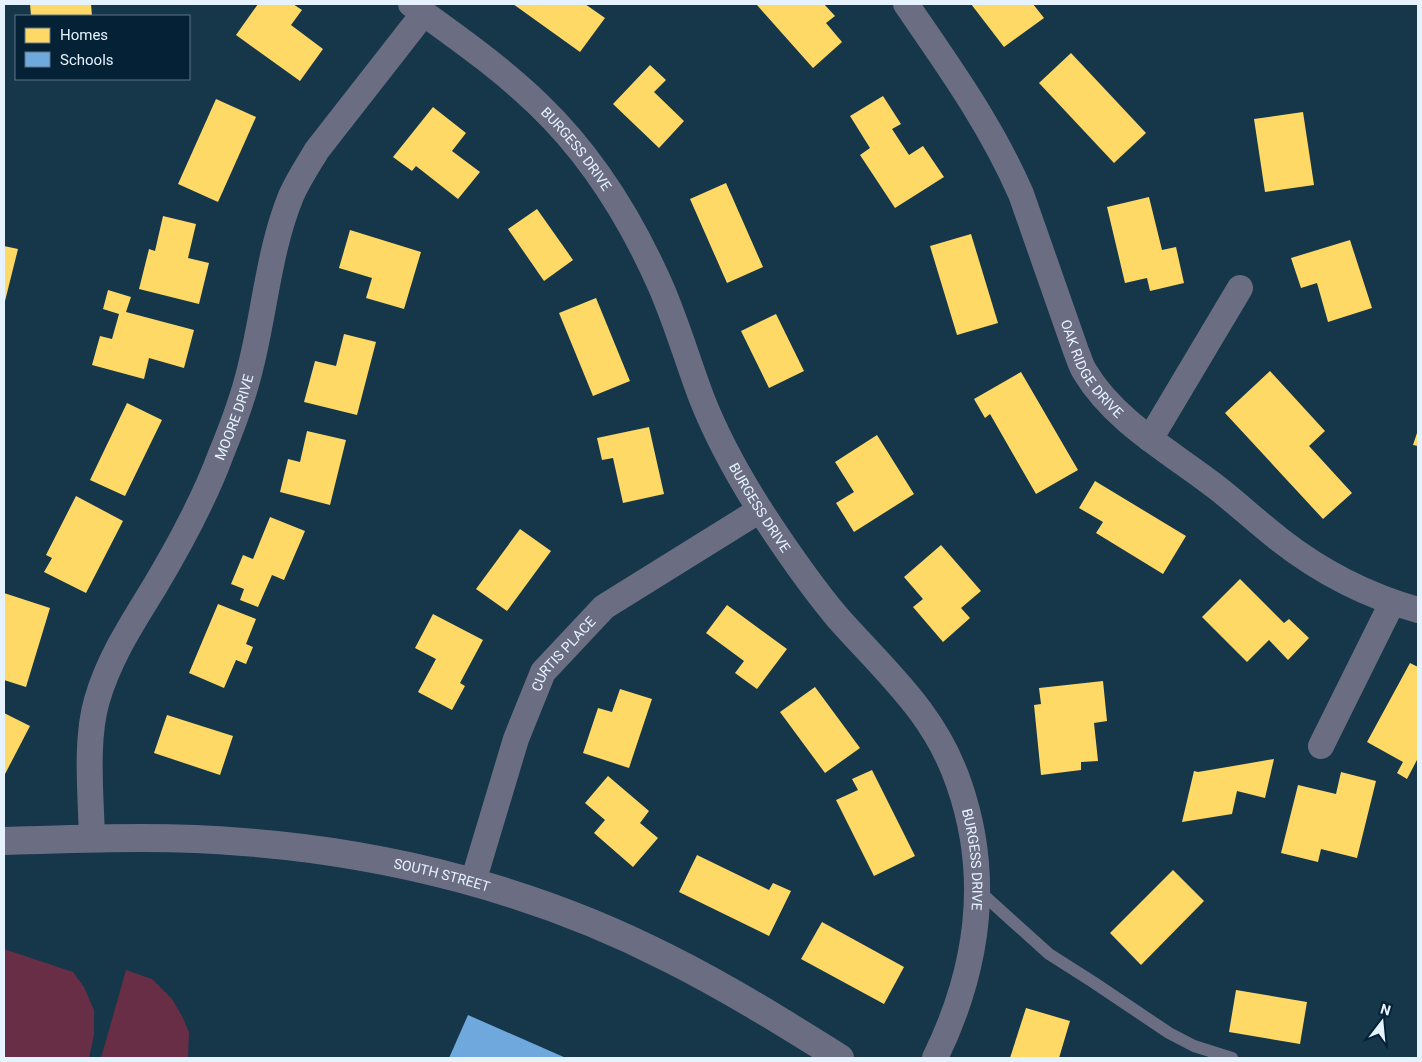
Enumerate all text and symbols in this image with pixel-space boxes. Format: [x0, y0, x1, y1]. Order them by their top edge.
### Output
legend [15, 15, 190, 80]
text: Homes [60, 26, 108, 44]
text: Schools [60, 51, 114, 69]
street label: BURGESS DRIVE [538, 104, 615, 194]
street label: OAK RIDGE DRIVE [1058, 317, 1127, 421]
street label: MOORE DRIVE [211, 372, 256, 462]
street label: BURGESS DRIVE [726, 460, 794, 555]
street label: CURTIS PLACE [528, 613, 599, 694]
street label: BURGESS DRIVE [959, 807, 985, 911]
street label: SOUTH STREET [392, 855, 493, 895]
north arrow [1357, 997, 1407, 1047]
text: N [1379, 1000, 1393, 1019]

